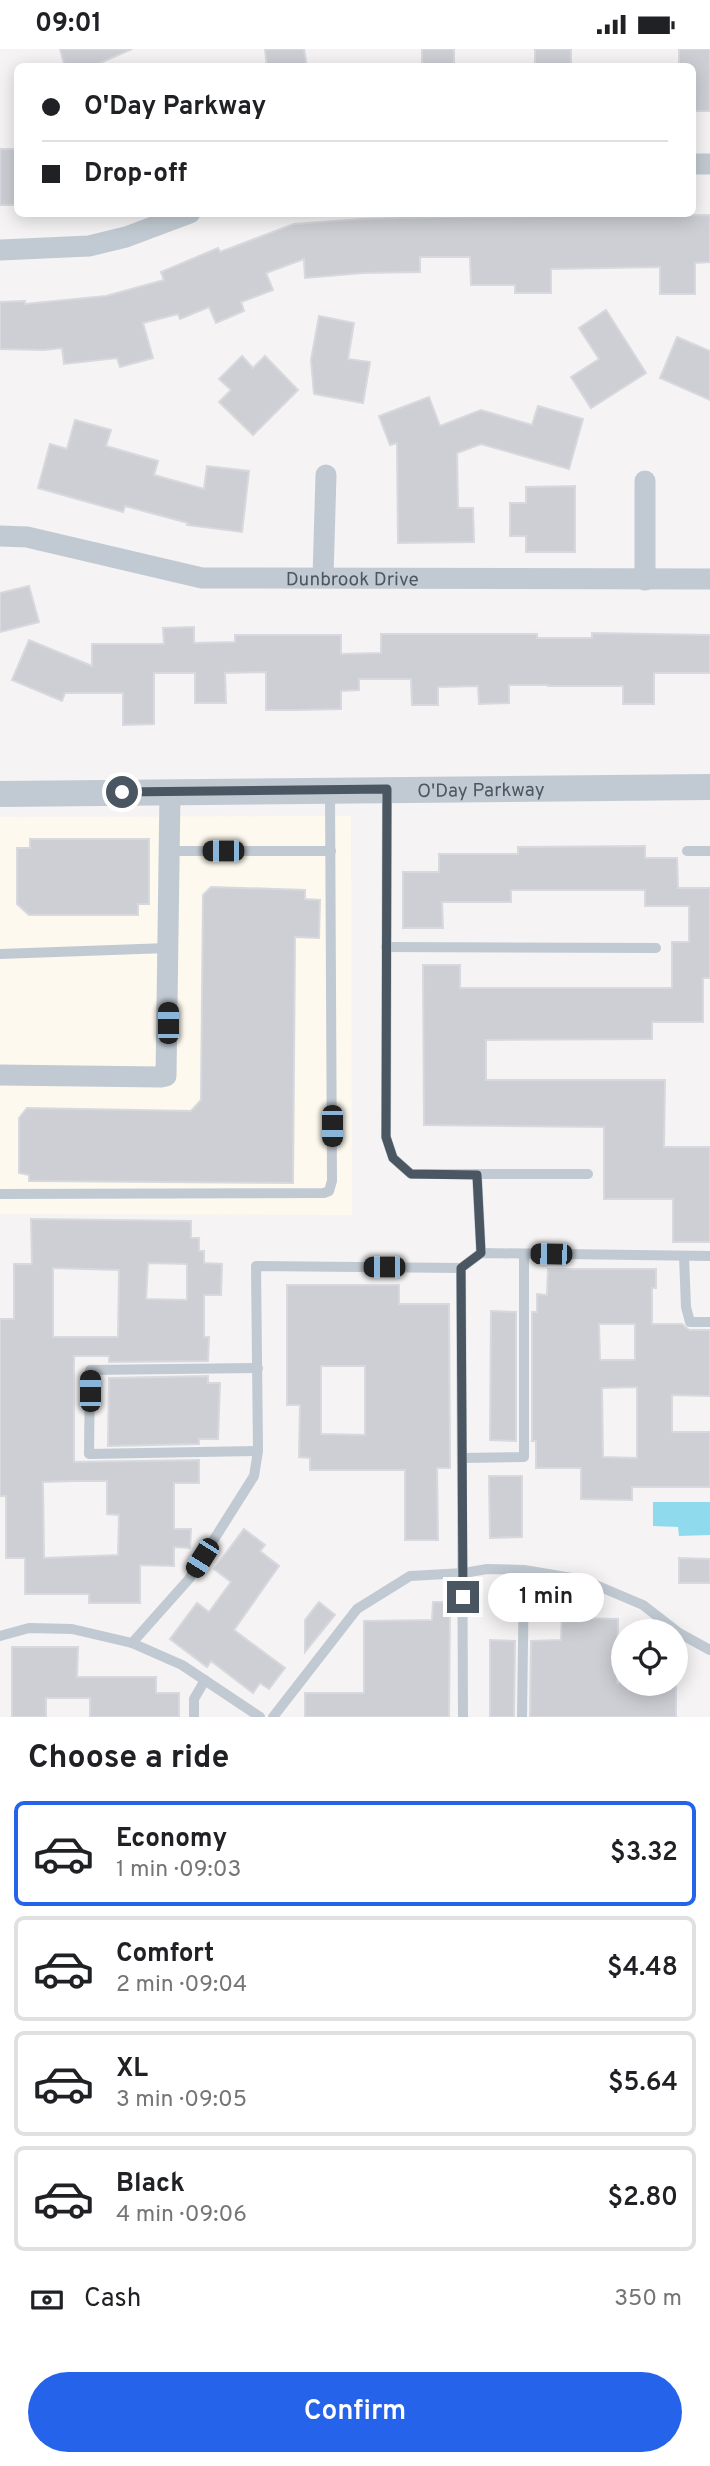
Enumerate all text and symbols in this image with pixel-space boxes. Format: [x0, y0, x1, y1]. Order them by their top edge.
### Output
text: 09:01 [35, 8, 102, 41]
text: O'Day Parkway [84, 91, 266, 124]
text: Drop-off [84, 158, 187, 191]
street label: Dunbrook Drive [286, 568, 419, 592]
route start [106, 776, 138, 808]
street label: O'Day Parkway [417, 779, 545, 804]
car [203, 841, 245, 862]
car [158, 1002, 179, 1044]
car [322, 1105, 343, 1147]
car [530, 1243, 573, 1265]
car [364, 1257, 406, 1278]
car [80, 1370, 101, 1412]
car [182, 1535, 223, 1581]
callout: 1 min [488, 1573, 603, 1621]
route end [447, 1581, 479, 1613]
text: 1 min [519, 1583, 573, 1612]
map controls [611, 1619, 688, 1696]
button: locate [611, 1619, 688, 1696]
text: Choose a ride [28, 1739, 229, 1779]
icon: car [32, 1822, 95, 1885]
text: Economy [116, 1823, 227, 1856]
text: $3.32 [610, 1837, 678, 1870]
text: 1 min · 09:03 [116, 1856, 241, 1885]
icon: car [32, 1937, 95, 2000]
text: Comfort [116, 1938, 214, 1971]
text: $4.48 [607, 1952, 678, 1985]
text: 2 min · 09:04 [116, 1971, 247, 2000]
icon: car [32, 2052, 95, 2115]
text: XL [116, 2053, 148, 2086]
text: $5.64 [608, 2067, 678, 2100]
text: 3 min · 09:05 [116, 2086, 247, 2115]
icon: car [32, 2167, 95, 2230]
text: Black [116, 2168, 185, 2201]
text: $2.80 [608, 2182, 678, 2215]
text: 4 min · 09:06 [116, 2201, 247, 2230]
icon: cash [28, 2281, 66, 2319]
text: Cash [84, 2283, 141, 2316]
text: 350 m [614, 2285, 682, 2314]
button: Confirm [28, 2372, 682, 2452]

